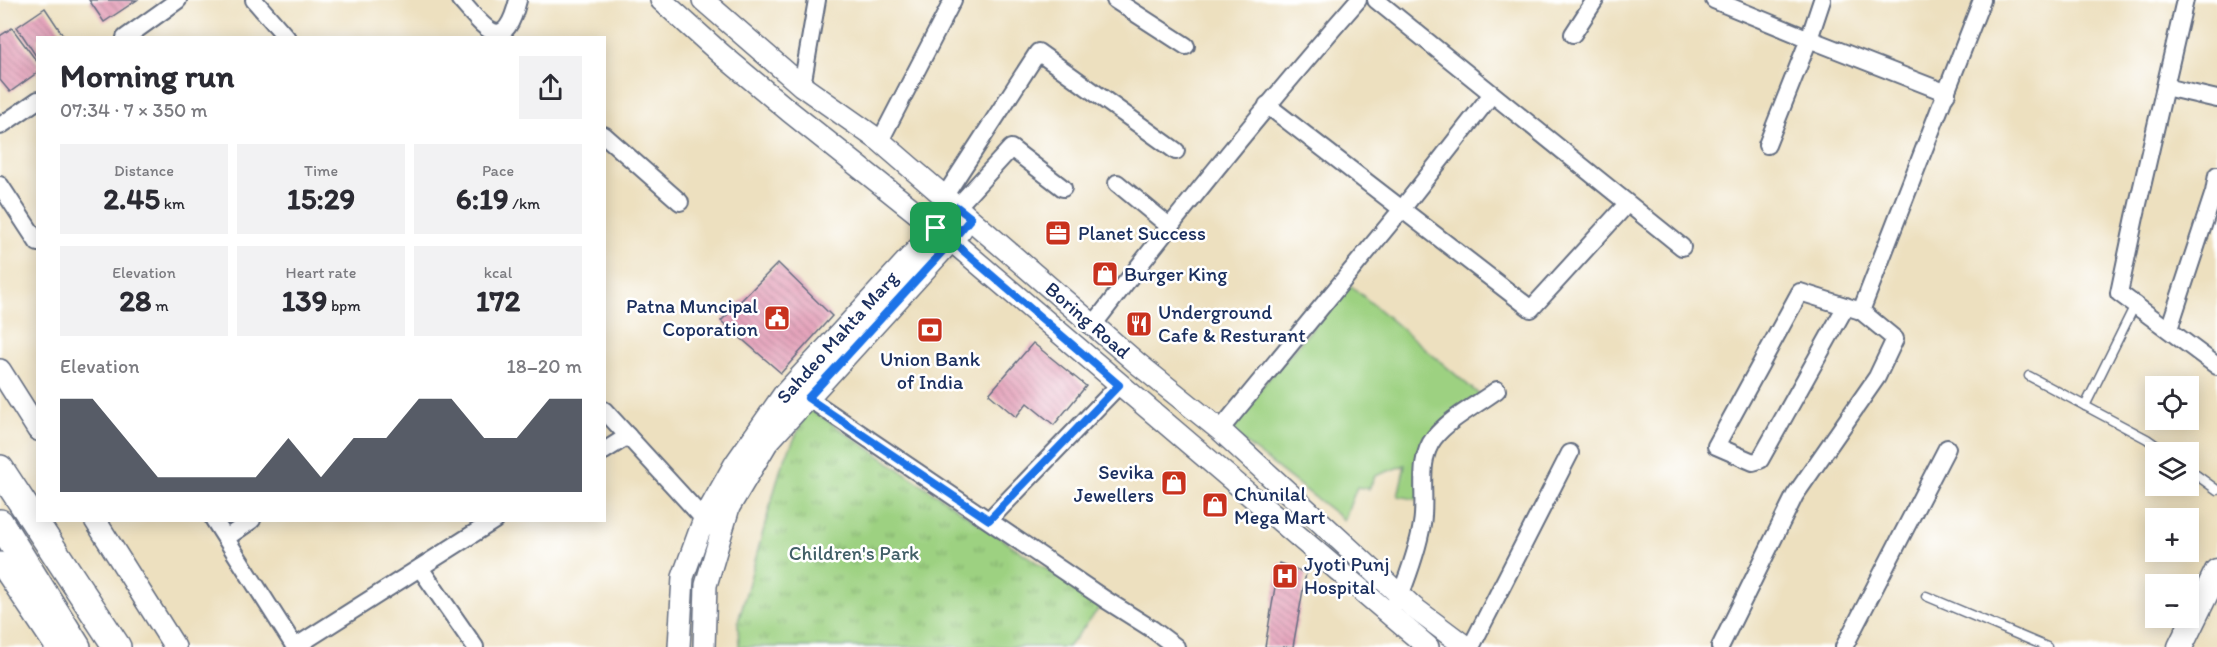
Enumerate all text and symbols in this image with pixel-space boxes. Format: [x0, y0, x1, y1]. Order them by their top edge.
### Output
text: Morning run [60, 56, 235, 95]
button: share [519, 56, 582, 119]
text: 07:34 · 7 × 350 m [60, 98, 208, 122]
text: Distance [114, 161, 174, 180]
text: Time [304, 161, 338, 180]
text: Pace [482, 161, 514, 180]
text: 2.45 [103, 180, 160, 217]
text: 15:29 [287, 180, 355, 217]
text: 6:19 [456, 180, 509, 217]
text: km [160, 194, 185, 213]
text: /km [509, 194, 540, 213]
pin [910, 202, 961, 253]
icon: arrive [919, 211, 952, 244]
office icon: Planet Success [1043, 218, 1073, 248]
place label: Planet Success [1078, 221, 1206, 245]
shop icon: Burger King [1090, 259, 1120, 289]
place label: Burger King [1124, 262, 1228, 286]
text: Elevation [112, 263, 176, 282]
text: Heart rate [286, 263, 356, 282]
text: kcal [484, 263, 512, 282]
street label: Sahdeo Mahta Marg [771, 265, 903, 408]
street label: Boring Road [1040, 276, 1136, 364]
text: 28 [119, 282, 152, 319]
text: 139 [281, 282, 327, 319]
text: 172 [476, 282, 520, 319]
place label: Patna Muncipal Coporation [626, 294, 758, 341]
text: m [152, 296, 169, 315]
text: bpm [327, 296, 361, 315]
place label: Underground Cafe & Resturant [1158, 300, 1306, 347]
public building icon: Patna Muncipal Coporation [762, 303, 792, 333]
restaurant icon: Underground Cafe & Resturant [1124, 309, 1154, 339]
bank icon: Union Bank of India [915, 315, 945, 345]
place label: Union Bank of India [880, 347, 981, 394]
text: Elevation [60, 354, 139, 378]
text: 18–20 m [506, 354, 582, 378]
map controls [2145, 376, 2199, 628]
button: locate [2145, 376, 2199, 430]
button: layers [2145, 442, 2199, 496]
place label: Sevika Jewellers [1074, 460, 1155, 507]
shop icon: Sevika Jewellers [1159, 468, 1189, 498]
place label: Chunilal Mega Mart [1234, 482, 1325, 529]
shop icon: Chunilal Mega Mart [1200, 490, 1230, 520]
button: + [2145, 508, 2199, 562]
park label: Children's Park [789, 541, 919, 565]
place label: Jyoti Punj Hospital [1304, 552, 1389, 599]
hospital icon: Jyoti Punj Hospital [1270, 561, 1300, 591]
button: − [2145, 574, 2199, 628]

